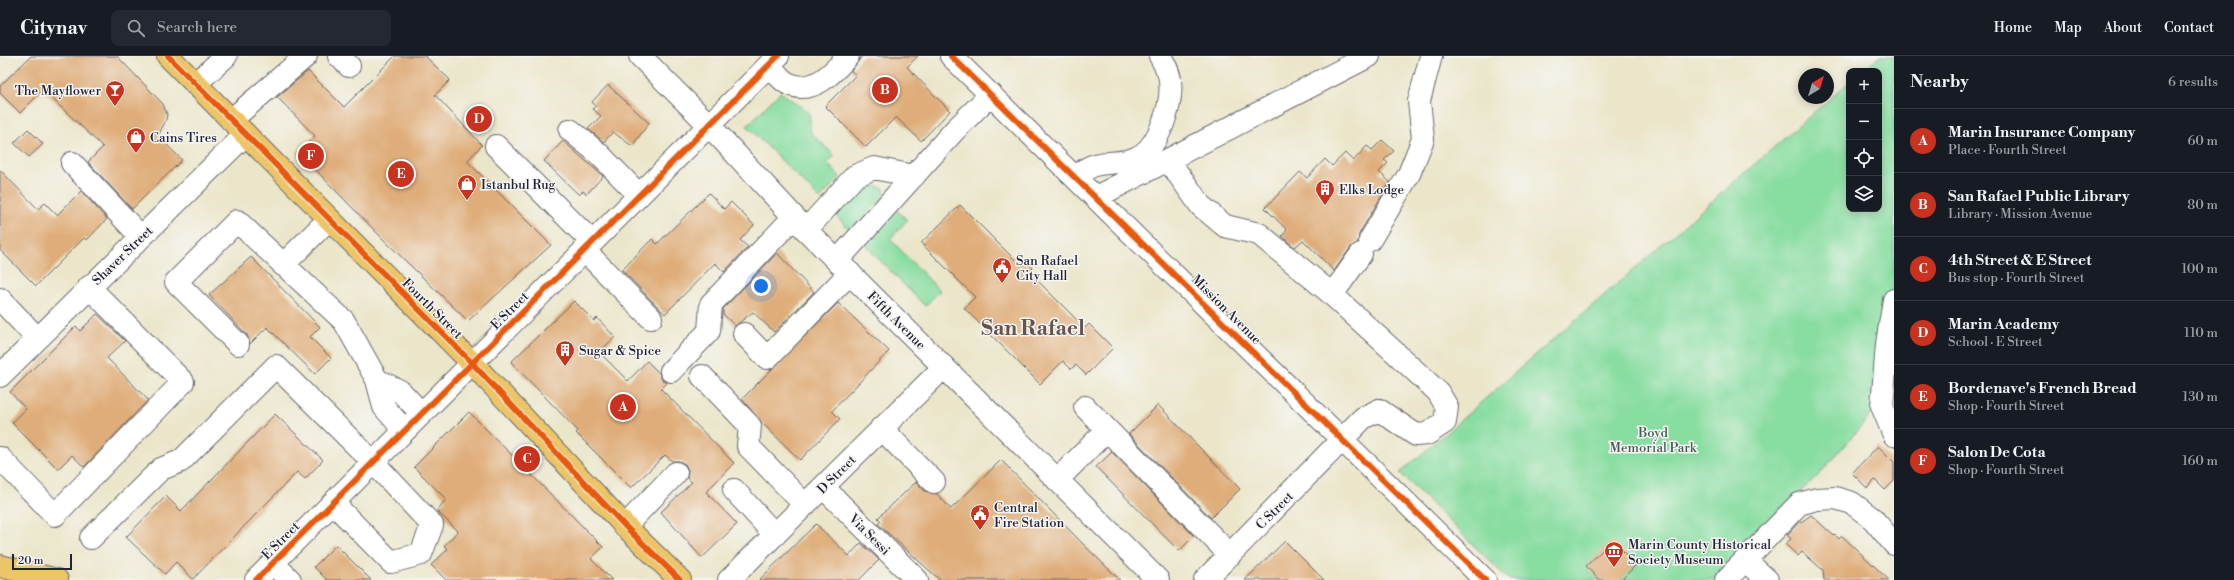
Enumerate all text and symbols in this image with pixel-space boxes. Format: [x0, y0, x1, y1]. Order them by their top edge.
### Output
search box [111, 10, 391, 46]
text: Citynav [20, 16, 87, 40]
icon: search [125, 17, 147, 39]
text: Search here [157, 18, 237, 37]
text: Home [1994, 19, 2032, 37]
text: Map [2054, 19, 2082, 37]
text: About [2104, 19, 2142, 37]
text: Contact [2164, 19, 2214, 37]
north arrow [1798, 68, 1834, 104]
map controls [1846, 68, 1882, 212]
button: + [1846, 68, 1882, 104]
text: Nearby [1910, 71, 1969, 93]
text: 6 results [2168, 74, 2218, 90]
pin: B [872, 75, 898, 105]
bar icon: The Mayflower [104, 79, 126, 107]
place label: The Mayflower [15, 83, 101, 99]
pin: D [466, 104, 492, 134]
button: − [1846, 104, 1882, 140]
text: Marin Insurance Company [1948, 123, 2135, 142]
shop icon: Cains Tires [125, 126, 147, 154]
place label: Cains Tires [150, 130, 217, 146]
text: A [1918, 133, 1928, 149]
text: 60 m [2187, 133, 2218, 149]
button: locate [1846, 140, 1882, 176]
pin: F [298, 141, 324, 171]
text: Place · Fourth Street [1948, 142, 2067, 158]
pin: E [388, 159, 414, 189]
shop icon: Istanbul Rug [456, 173, 478, 201]
button: layers [1846, 176, 1882, 212]
place label: Istanbul Rug [481, 177, 556, 193]
building icon: Elks Lodge [1314, 178, 1336, 206]
place label: Elks Lodge [1339, 182, 1404, 198]
text: San Rafael Public Library [1948, 187, 2130, 206]
text: B [1918, 197, 1928, 213]
text: 80 m [2187, 197, 2218, 213]
text: Library · Mission Avenue [1948, 206, 2092, 222]
street label: Shaver Street [89, 223, 157, 289]
text: 4th Street & E Street [1948, 251, 2091, 270]
place label: San Rafael City Hall [1016, 253, 1078, 284]
public building icon: San Rafael City Hall [991, 256, 1013, 284]
text: C [1918, 261, 1928, 277]
text: 100 m [2182, 261, 2218, 277]
text: Bus stop · Fourth Street [1948, 270, 2084, 286]
street label: Mission Avenue [1188, 272, 1265, 348]
street label: Fourth Street [399, 275, 466, 343]
your location [751, 276, 771, 296]
street label: E Street [487, 288, 532, 333]
street label: Fifth Avenue [864, 288, 929, 353]
text: Marin Academy [1948, 315, 2059, 334]
district label: San Rafael [981, 316, 1085, 342]
text: D [1918, 325, 1928, 341]
text: 110 m [2184, 325, 2218, 341]
text: School · E Street [1948, 334, 2043, 350]
building icon: Sugar & Spice [554, 339, 576, 367]
place label: Sugar & Spice [579, 343, 661, 359]
text: Bordenave's French Bread [1948, 379, 2137, 398]
text: E [1918, 389, 1928, 405]
text: 130 m [2183, 389, 2218, 405]
pin: A [610, 392, 636, 422]
text: Shop · Fourth Street [1948, 398, 2064, 414]
park label: Boyd Memorial Park [1609, 425, 1698, 456]
text: Salon De Cota [1948, 443, 2046, 462]
pin: C [514, 444, 540, 474]
street label: D Street [814, 452, 860, 497]
text: F [1918, 453, 1928, 469]
text: 160 m [2182, 453, 2218, 469]
text: Shop · Fourth Street [1948, 462, 2064, 478]
street label: C Street [1252, 488, 1297, 533]
place label: Central Fire Station [994, 500, 1064, 531]
public building icon: Central Fire Station [969, 503, 991, 531]
street label: Via Sessi [845, 510, 893, 559]
street label: E Street [258, 518, 303, 563]
place label: Marin County Historical Society Museum [1628, 537, 1771, 568]
museum icon: Marin County Historical Society Museum [1603, 540, 1625, 568]
scale bar [12, 552, 72, 571]
text: 20 m [18, 554, 43, 568]

